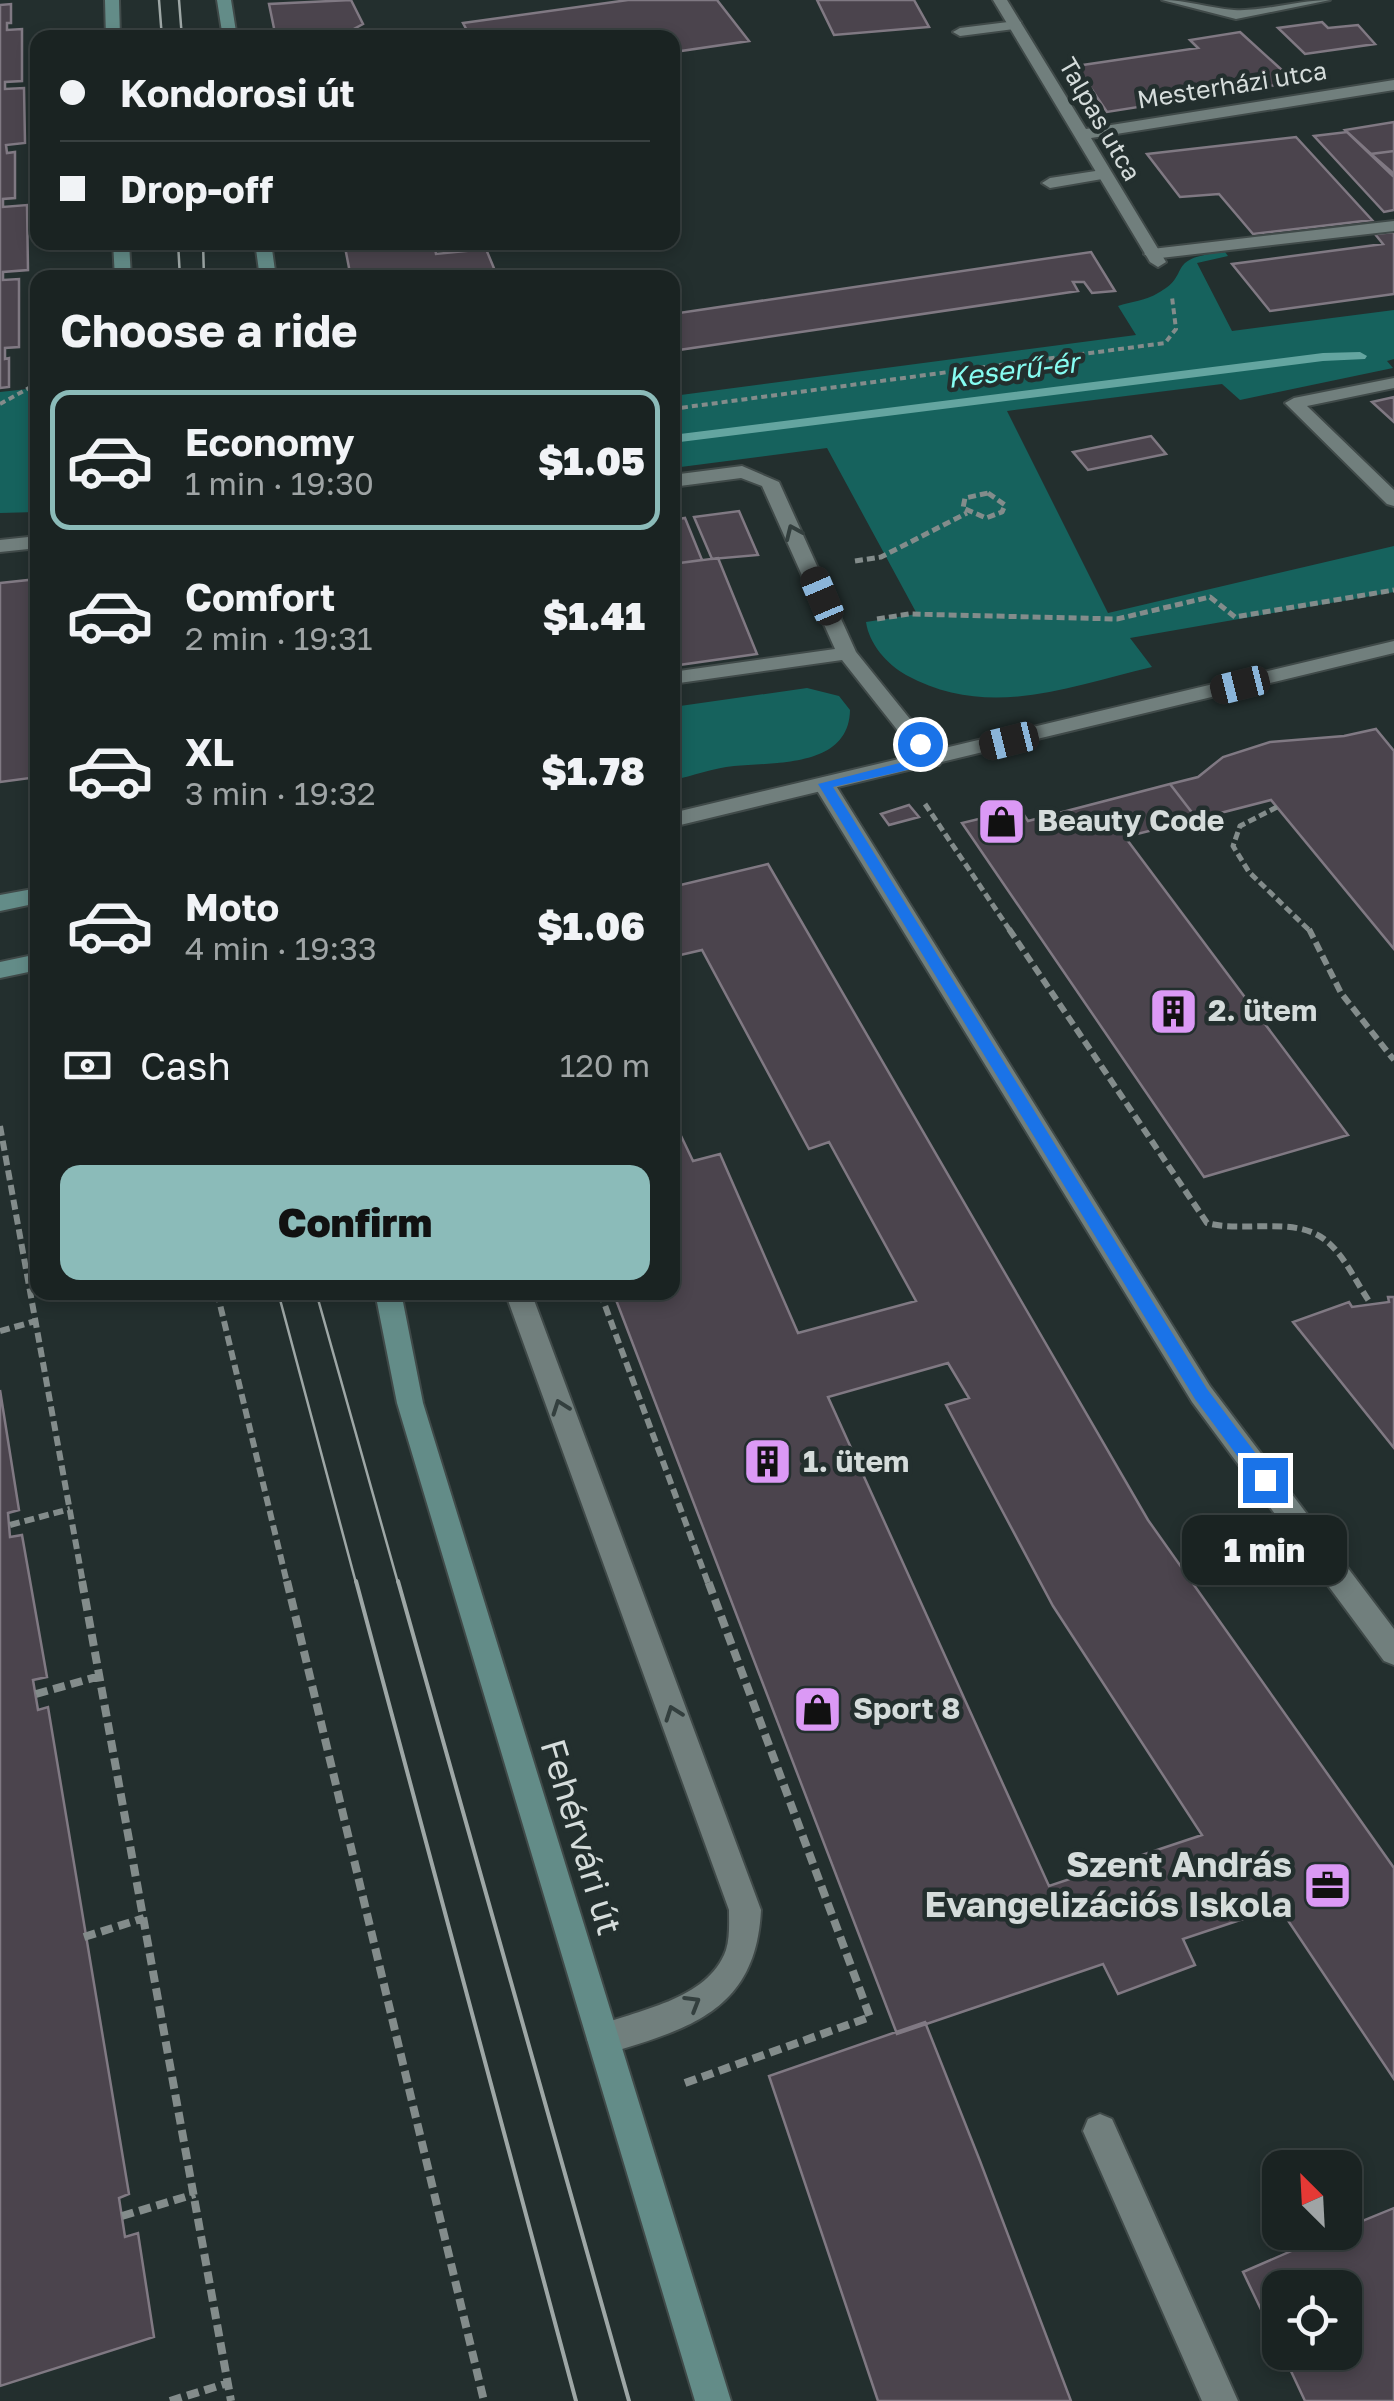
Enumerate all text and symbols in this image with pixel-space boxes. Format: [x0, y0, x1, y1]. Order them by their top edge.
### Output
street label: Talpas utca [1053, 52, 1148, 186]
street label: Mesterházi utca [1135, 54, 1329, 115]
text: Kondorosi út [120, 70, 355, 115]
text: Drop-off [120, 166, 273, 211]
text: Choose a ride [60, 303, 358, 357]
water label: Keserű-ér [946, 345, 1084, 394]
icon: car [65, 415, 155, 505]
text: Economy [185, 419, 354, 464]
text: $1.05 [538, 438, 645, 483]
text: 1 min · 19:30 [185, 464, 374, 502]
one-way arrow [785, 524, 805, 542]
car [796, 563, 848, 629]
icon: car [65, 570, 155, 660]
text: Comfort [185, 574, 335, 619]
text: $1.41 [543, 593, 645, 638]
text: 2 min · 19:31 [185, 619, 372, 657]
car [1207, 663, 1273, 707]
car [976, 719, 1042, 763]
route start [898, 722, 943, 767]
icon: car [65, 725, 155, 815]
text: XL [185, 729, 234, 774]
text: $1.78 [541, 748, 645, 793]
text: 3 min · 19:32 [185, 774, 376, 812]
shop icon: Beauty Code [976, 795, 1028, 847]
place label: Beauty Code [1037, 802, 1224, 838]
icon: car [65, 880, 155, 970]
text: Moto [185, 884, 279, 929]
text: $1.06 [537, 903, 645, 948]
text: 4 min · 19:33 [185, 929, 377, 967]
building icon: 2. ütem [1147, 985, 1199, 1037]
place label: 2. ütem [1208, 992, 1317, 1028]
icon: cash [60, 1038, 115, 1093]
text: Cash [140, 1043, 231, 1088]
text: 120 m [560, 1046, 650, 1084]
button: Confirm [60, 1165, 650, 1280]
one-way arrow [552, 1400, 572, 1417]
building icon: 1. ütem [742, 1436, 794, 1488]
place label: 1. ütem [803, 1443, 909, 1479]
route end [1243, 1458, 1288, 1503]
callout: 1 min [1182, 1515, 1348, 1585]
text: 1 min [1224, 1531, 1305, 1569]
shop icon: Sport 8 [792, 1683, 844, 1735]
place label: Sport 8 [853, 1690, 961, 1726]
one-way arrow [664, 1705, 685, 1722]
street label: Fehérvári út [532, 1734, 632, 1940]
place label: Szent András Evangelizációs Iskola [924, 1843, 1292, 1925]
office icon: Szent András Evangelizációs Iskola [1301, 1859, 1353, 1911]
one-way arrow [682, 1997, 700, 2016]
north arrow [1262, 2150, 1362, 2250]
map controls [1262, 2150, 1362, 2370]
button: locate [1262, 2270, 1362, 2370]

